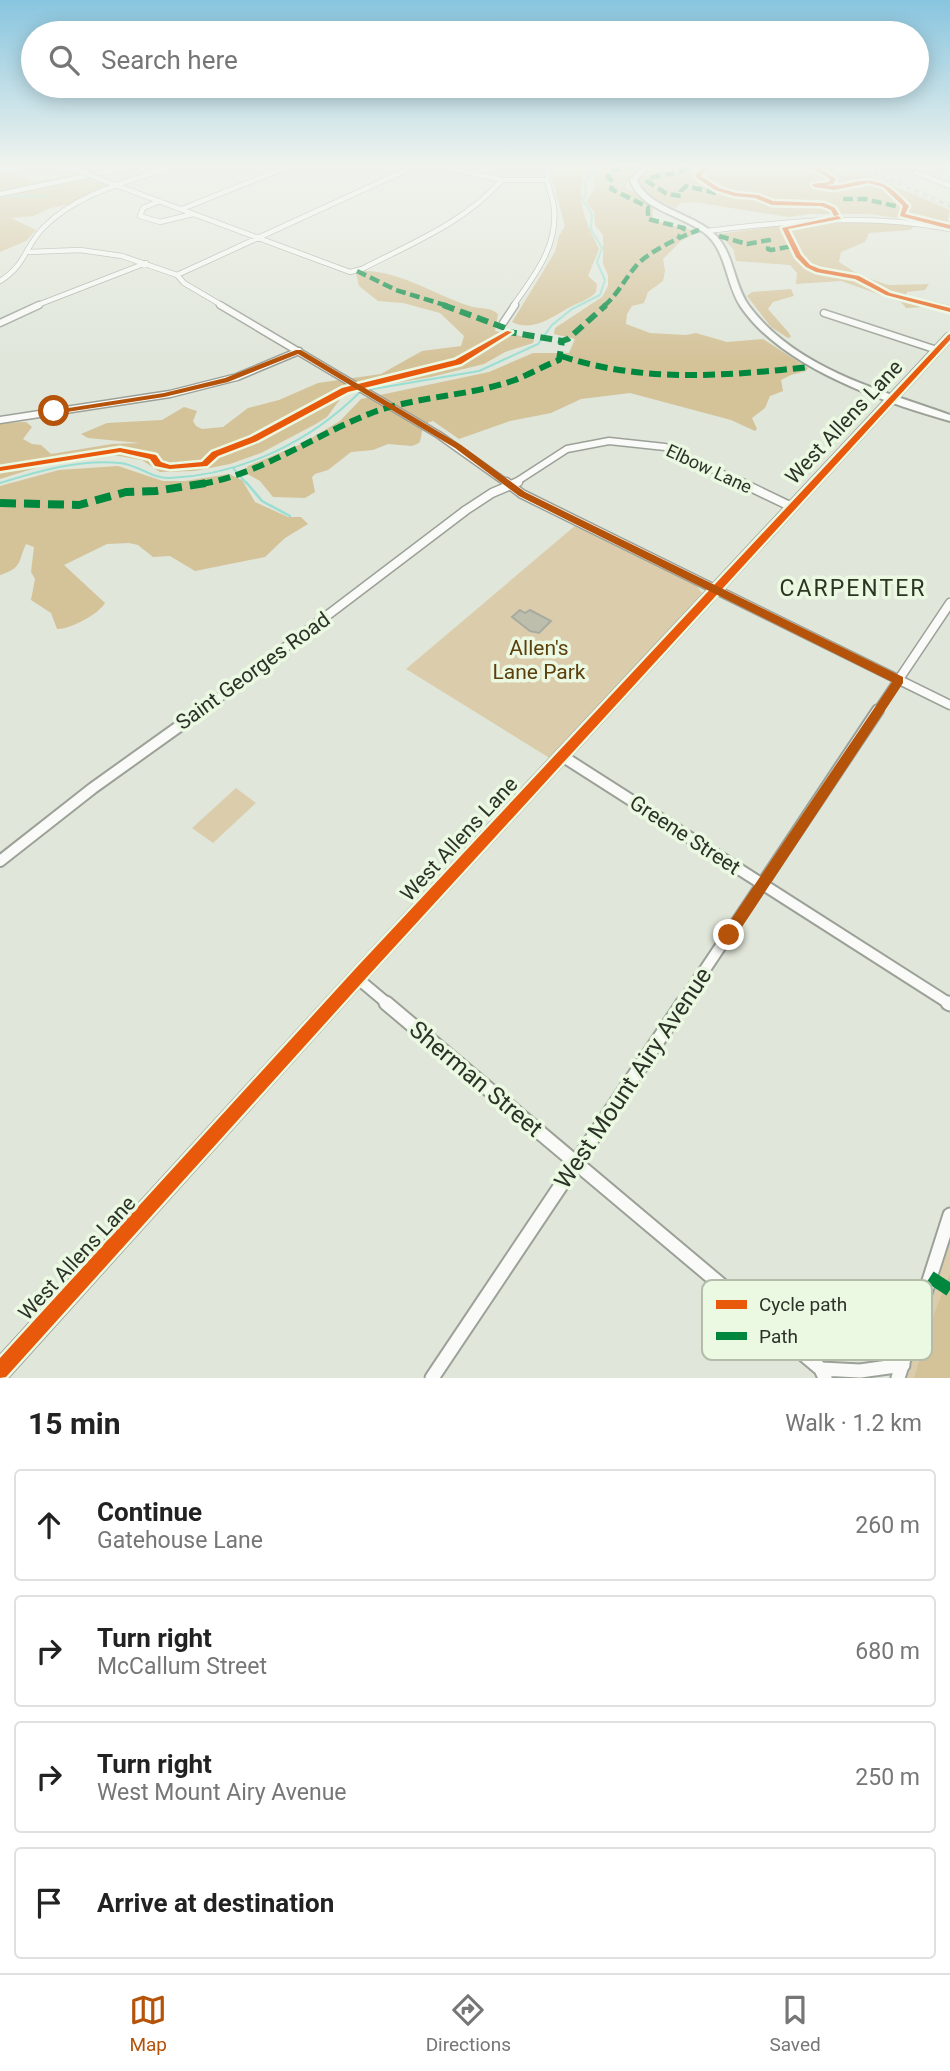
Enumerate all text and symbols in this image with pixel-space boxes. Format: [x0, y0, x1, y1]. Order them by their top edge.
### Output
search box [21, 21, 929, 98]
icon: search [45, 41, 83, 79]
text: Search here [101, 45, 238, 75]
street label: West Allens Lane [780, 355, 908, 489]
route start [38, 395, 69, 426]
street label: Elbow Lane [663, 440, 755, 497]
district label: CARPENTER [780, 575, 926, 602]
street label: Saint Georges Road [171, 607, 335, 735]
park label: Allen's Lane Park [493, 636, 586, 684]
street label: West Allens Lane [395, 772, 523, 906]
street label: Greene Street [625, 790, 745, 880]
route end [713, 919, 744, 950]
street label: West Mount Airy Avenue [549, 962, 717, 1194]
street label: Sherman Street [404, 1015, 548, 1143]
street label: West Allens Lane [13, 1191, 141, 1325]
legend [702, 1280, 932, 1360]
text: Cycle path [759, 1293, 847, 1316]
text: Path [759, 1325, 798, 1348]
text: 15 min [28, 1406, 121, 1441]
text: Walk · 1.2 km [785, 1410, 922, 1437]
text: Continue [97, 1497, 202, 1527]
icon: ahead [30, 1506, 68, 1544]
text: 260 m [855, 1512, 920, 1539]
text: Gatehouse Lane [97, 1527, 263, 1554]
text: Turn right [97, 1623, 212, 1653]
icon: right [30, 1632, 68, 1670]
text: 680 m [855, 1638, 920, 1665]
text: McCallum Street [97, 1653, 267, 1680]
text: Turn right [97, 1749, 212, 1779]
icon: right [30, 1758, 68, 1796]
text: 250 m [855, 1764, 920, 1791]
text: West Mount Airy Avenue [97, 1779, 347, 1806]
icon: arrive [30, 1884, 68, 1922]
text: Arrive at destination [97, 1888, 334, 1918]
tab: Map [129, 1991, 167, 2056]
tab: Directions [426, 1991, 511, 2056]
tab: Saved [769, 1991, 821, 2056]

